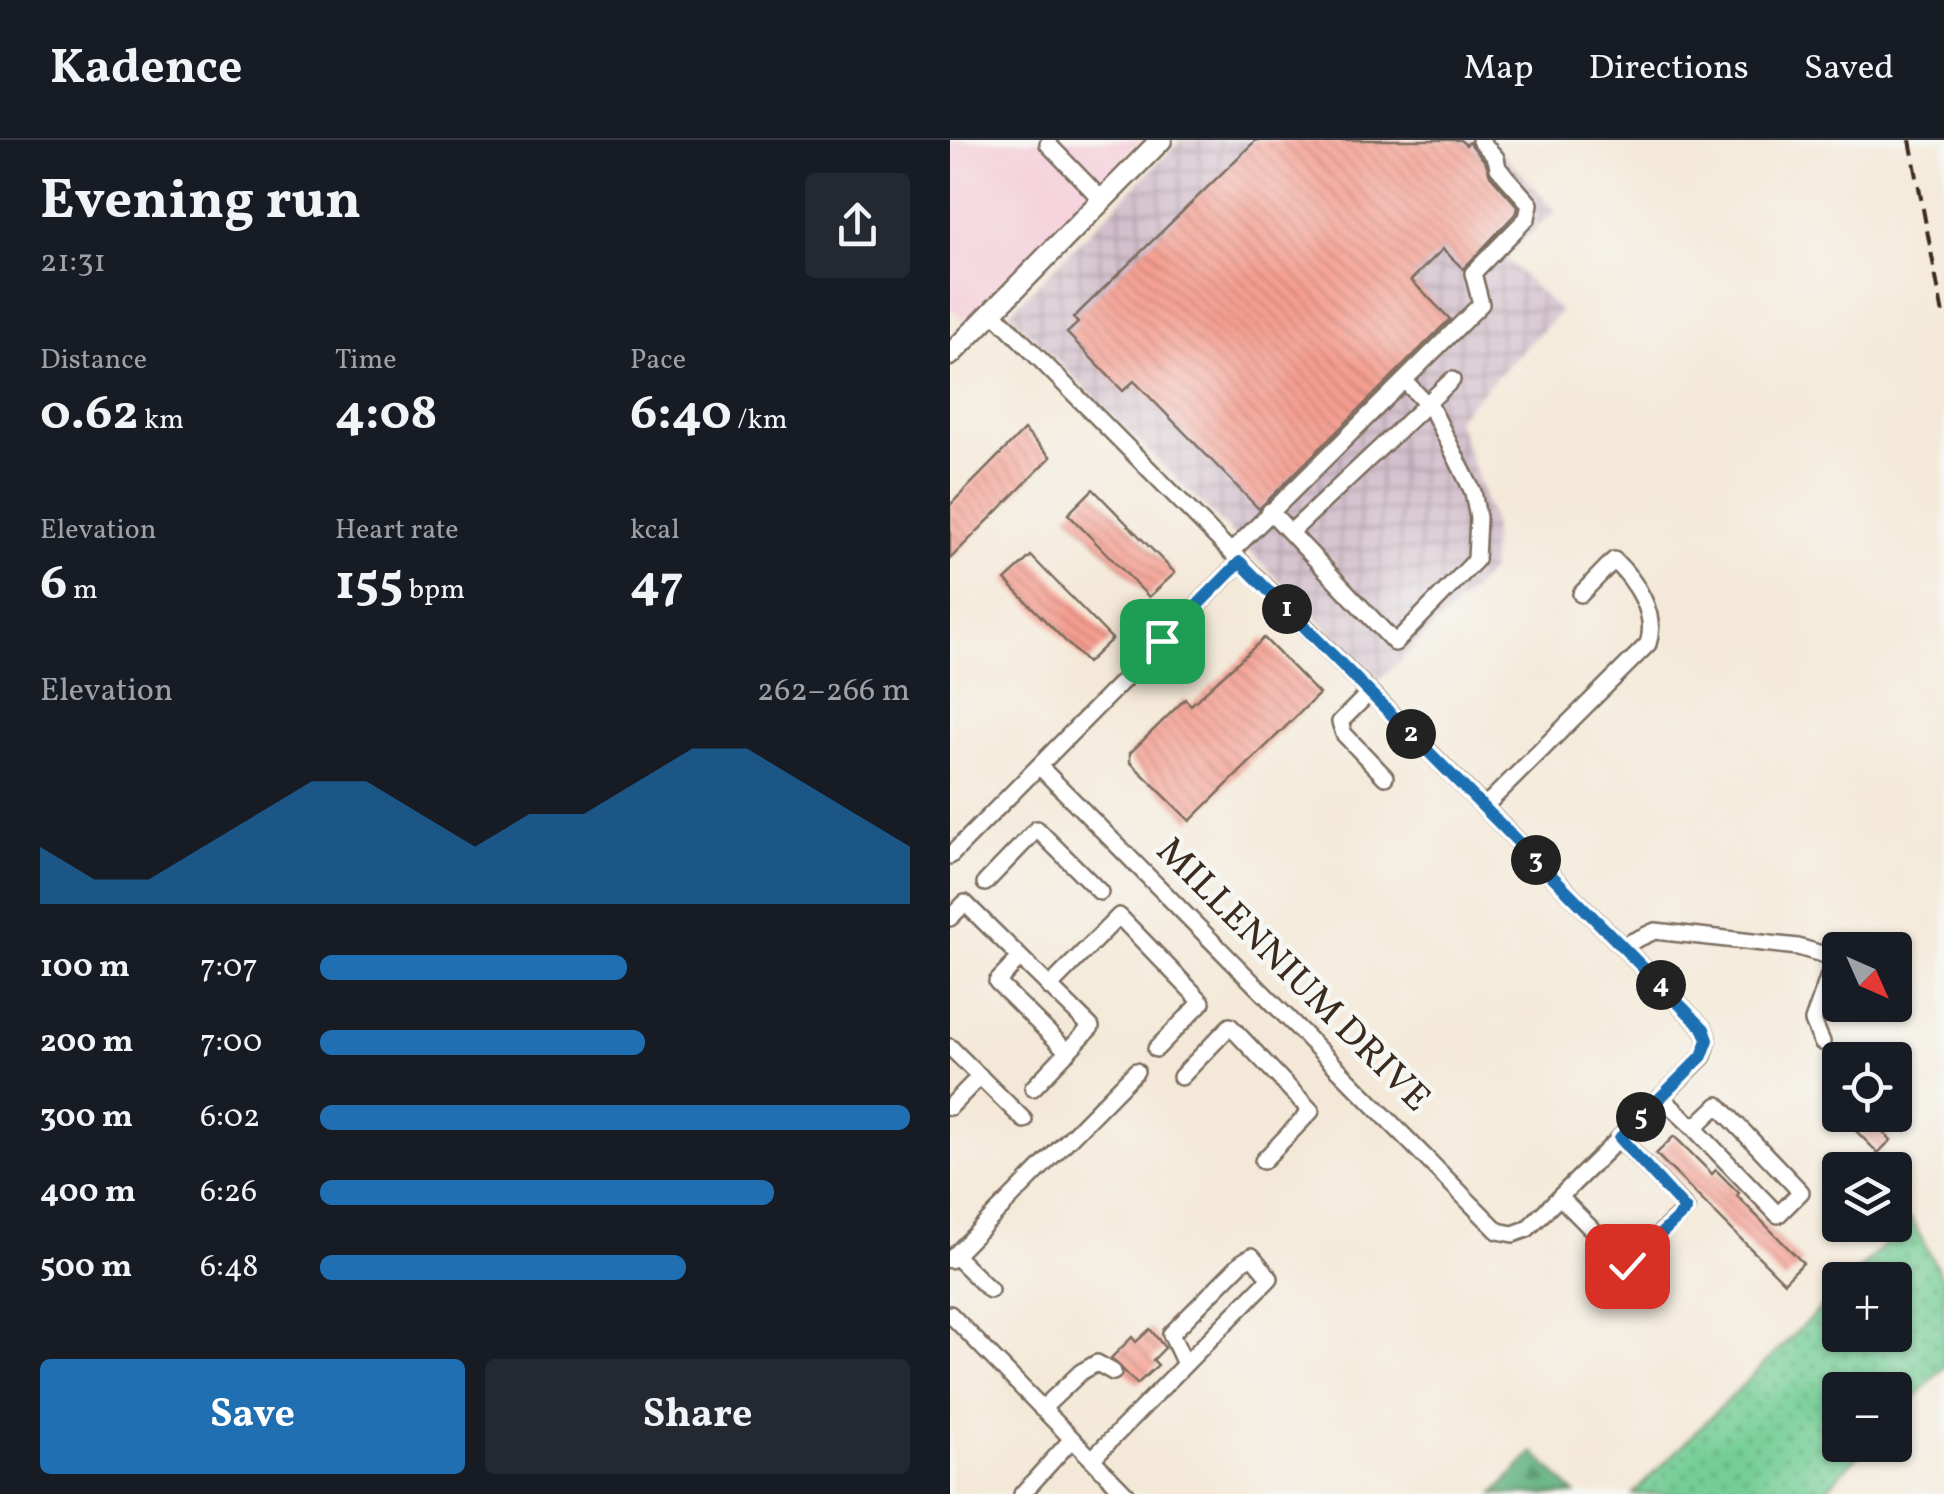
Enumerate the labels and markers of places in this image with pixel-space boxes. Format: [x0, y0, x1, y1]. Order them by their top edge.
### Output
pin: 1 [1262, 584, 1312, 634]
pin [1120, 599, 1205, 684]
pin: 2 [1386, 709, 1436, 759]
pin: 3 [1511, 835, 1561, 885]
pin: 4 [1636, 960, 1686, 1010]
pin: 5 [1616, 1092, 1666, 1142]
pin [1585, 1224, 1670, 1309]

